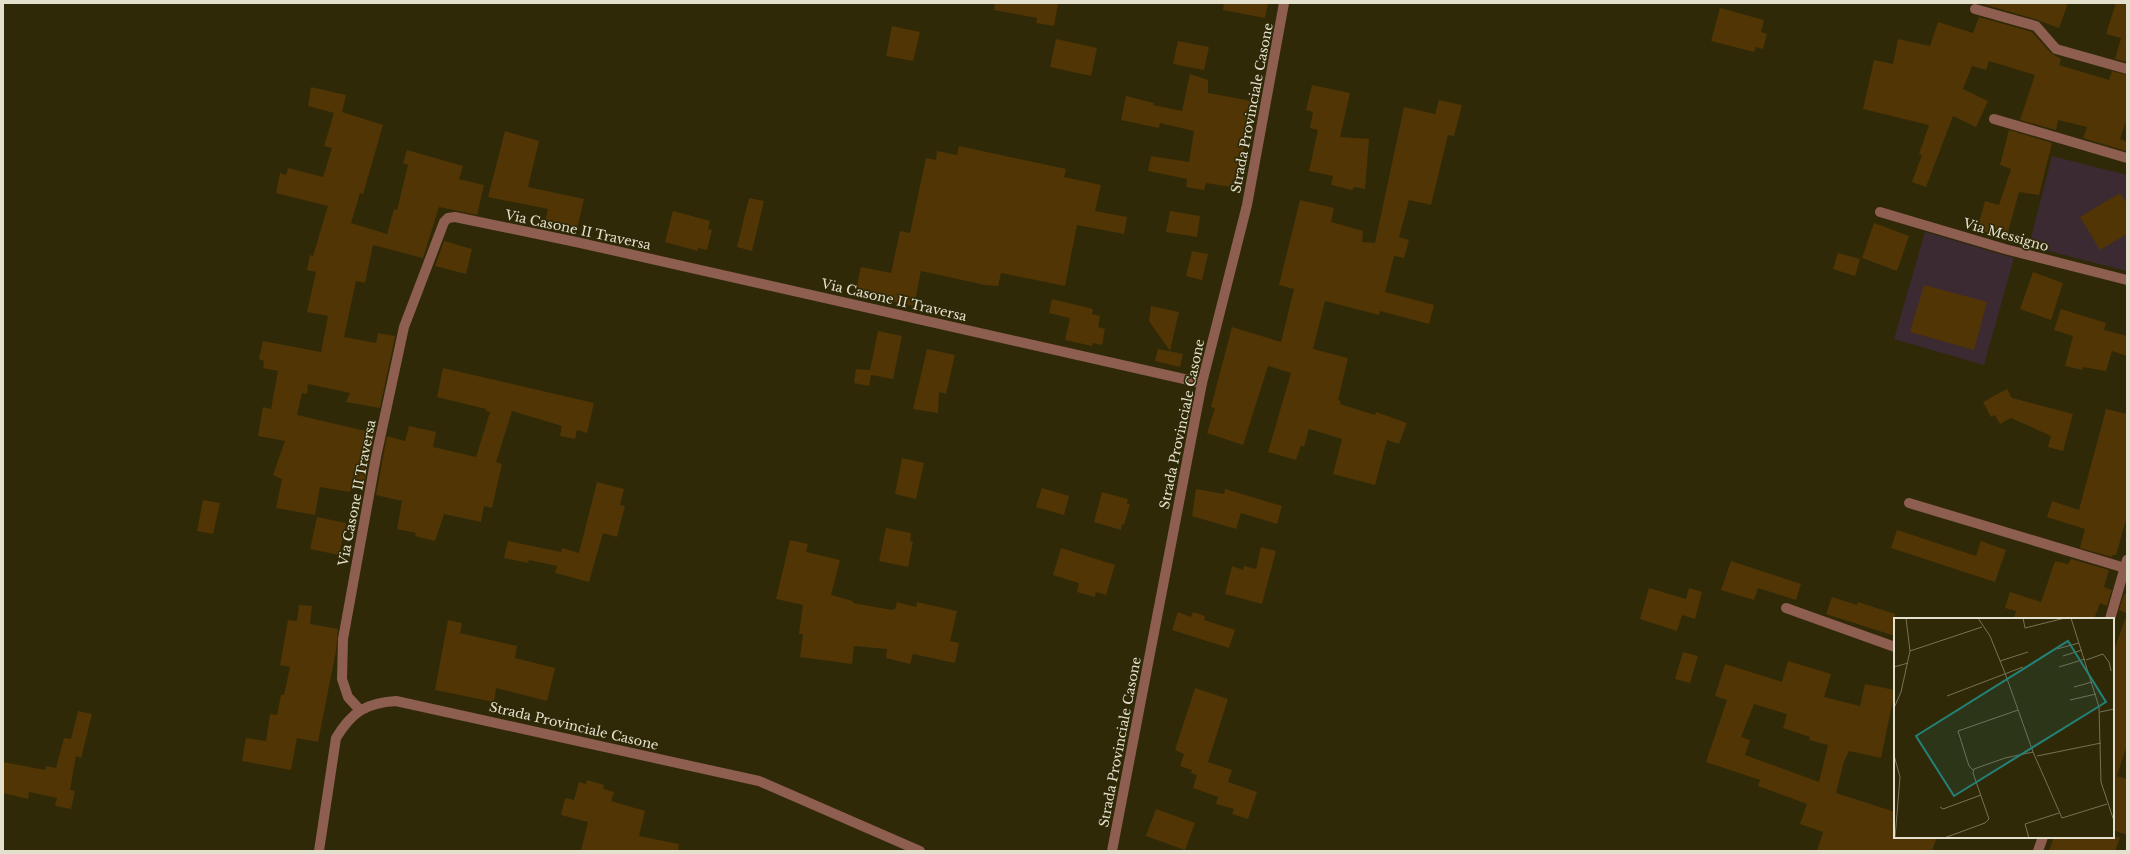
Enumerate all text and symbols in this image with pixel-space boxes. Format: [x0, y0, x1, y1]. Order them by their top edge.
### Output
street label: Strada Provinciale Casone [1227, 21, 1277, 195]
street label: Via Casone II Traversa [503, 206, 653, 254]
street label: Via Messigno [1960, 214, 2051, 255]
street label: Via Casone II Traversa [819, 275, 969, 325]
street label: Strada Provinciale Casone [1156, 338, 1208, 510]
street label: Via Casone II Traversa [334, 418, 380, 569]
inset map [1894, 618, 2114, 838]
street label: Strada Provinciale Casone [1095, 655, 1145, 829]
street label: Strada Provinciale Casone [488, 698, 660, 754]

